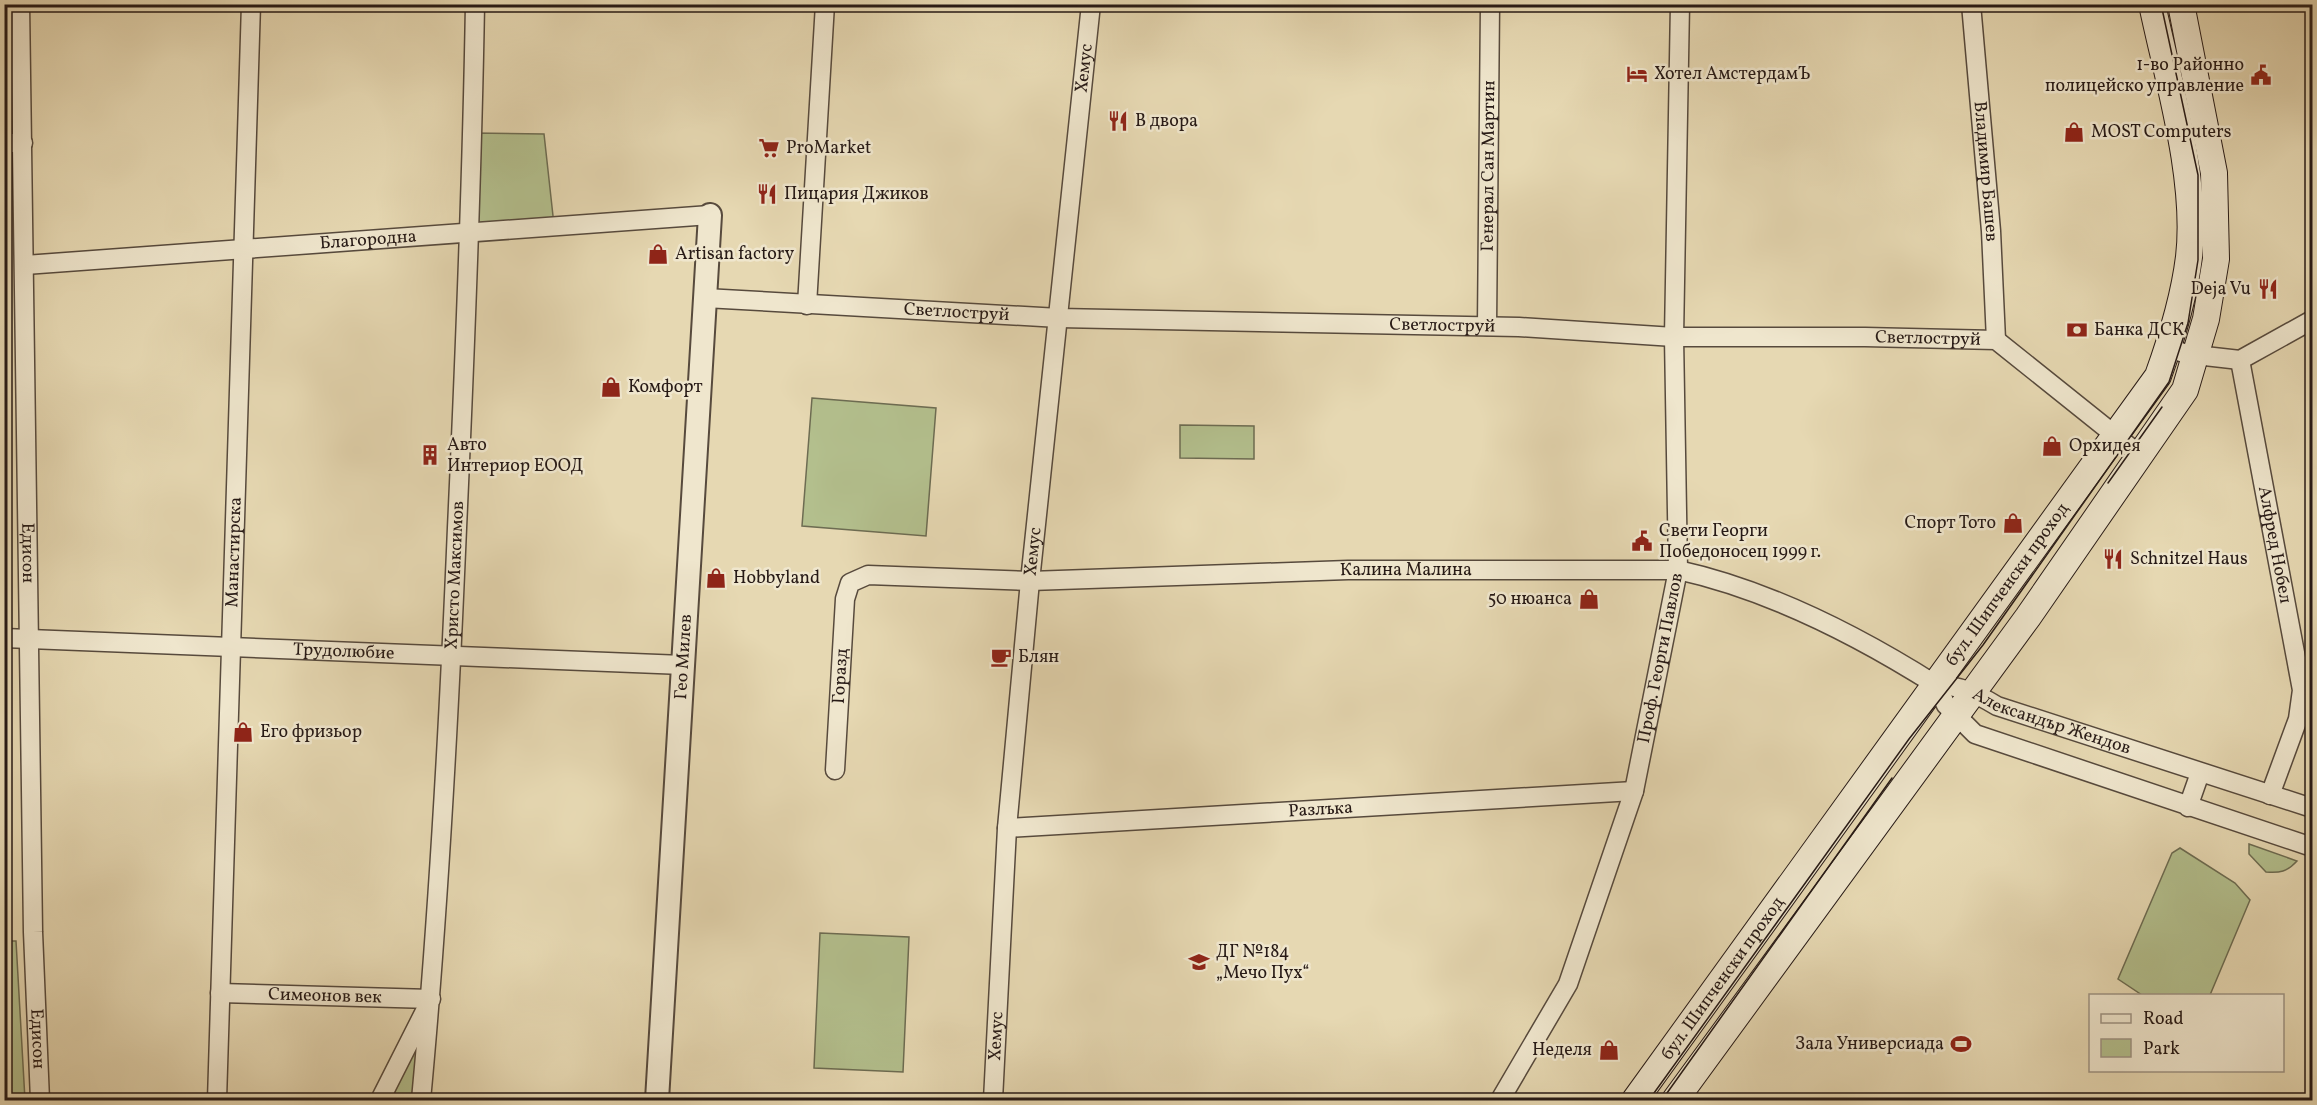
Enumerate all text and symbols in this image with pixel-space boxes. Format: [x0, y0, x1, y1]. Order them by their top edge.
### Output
street label: Хемус [1069, 42, 1099, 94]
place label: 1-во Районно полицейско управление [2045, 53, 2244, 99]
hotel icon: Хотел АмстердамЪ [1625, 62, 1649, 86]
place label: Хотел АмстердамЪ [1654, 62, 1811, 87]
public building icon: 1-во Районно полицейско управление [2249, 63, 2273, 87]
street label: Генерал Сан Мартин [1475, 80, 1502, 252]
street label: Владимир Башев [1967, 100, 2004, 242]
restaurant icon: В двора [1106, 109, 1130, 133]
place label: В двора [1135, 109, 1198, 134]
shop icon: MOST Computers [2062, 120, 2086, 144]
place label: MOST Computers [2091, 120, 2231, 145]
supermarket icon: ProMarket [757, 136, 781, 160]
place label: ProMarket [786, 136, 871, 161]
restaurant icon: Пицария Джиков [755, 182, 779, 206]
place label: Пицария Джиков [784, 182, 929, 207]
street label: Благородна [319, 224, 418, 256]
shop icon: Artisan factory [646, 242, 670, 266]
place label: Artisan factory [675, 242, 794, 267]
place label: Deja Vu [2191, 277, 2251, 302]
restaurant icon: Deja Vu [2256, 277, 2280, 301]
street label: Светлоструй [903, 297, 1010, 328]
street label: Светлоструй [1389, 312, 1496, 339]
bank icon: Банка ДСК [2065, 318, 2089, 342]
place label: Банка ДСК [2094, 318, 2184, 343]
street label: Светлоструй [1875, 325, 1981, 352]
shop icon: Комфорт [599, 375, 623, 399]
place label: Комфорт [628, 375, 703, 400]
place label: Авто Интериор ЕООД [447, 433, 583, 479]
shop icon: Орхидея [2040, 434, 2064, 458]
place label: Орхидея [2069, 434, 2141, 459]
building icon: Авто Интериор ЕООД [418, 443, 442, 467]
street label: Алфред Нобел [2251, 484, 2298, 606]
street label: Манастирска [220, 496, 248, 608]
street label: бул. Шипченски проход [1940, 498, 2075, 671]
street label: Христо Максимов [439, 500, 471, 650]
place label: Спорт Тото [1905, 511, 1996, 536]
shop icon: Спорт Тото [2001, 511, 2025, 535]
place label: Свети Георги Победоносец 1999 г. [1659, 519, 1821, 565]
street label: Едисон [15, 522, 41, 583]
street label: Хемус [1018, 526, 1048, 577]
public building icon: Свети Георги Победоносец 1999 г. [1630, 529, 1654, 553]
restaurant icon: Schnitzel Haus [2101, 547, 2125, 571]
place label: Schnitzel Haus [2130, 547, 2248, 572]
street label: Калина Малина [1340, 557, 1472, 583]
shop icon: Hobbyland [704, 566, 728, 590]
place label: Hobbyland [733, 566, 820, 591]
street label: Проф. Георги Павлов [1631, 571, 1690, 745]
place label: 50 нюанса [1488, 587, 1572, 612]
shop icon: 50 нюанса [1577, 587, 1601, 611]
street label: Гео Милев [668, 613, 699, 700]
street label: Трудолюбие [293, 637, 395, 666]
cafe icon: Блян [989, 645, 1013, 669]
place label: Блян [1018, 645, 1059, 670]
street label: Горазд [826, 648, 855, 705]
street label: Александър Жендов [1968, 682, 2134, 761]
shop icon: Его фризьор [231, 720, 255, 744]
place label: Его фризьор [260, 720, 362, 745]
street label: Разлъка [1287, 795, 1354, 824]
street label: бул. Шипченски проход [1655, 892, 1790, 1065]
place label: ДГ №184 „Мечо Пух“ [1216, 940, 1309, 986]
school or university icon: ДГ №184 „Мечо Пух“ [1187, 950, 1211, 974]
street label: Симеонов век [268, 982, 383, 1010]
legend [2089, 994, 2284, 1072]
text: Road [2143, 1007, 2184, 1032]
street label: Едисон [24, 1008, 51, 1070]
street label: Хемус [983, 1011, 1010, 1061]
place label: Зала Универсиада [1795, 1032, 1944, 1057]
sports icon: Зала Универсиада [1949, 1032, 1973, 1056]
text: Park [2143, 1037, 2180, 1062]
place label: Неделя [1532, 1038, 1592, 1063]
shop icon: Неделя [1597, 1038, 1621, 1062]

